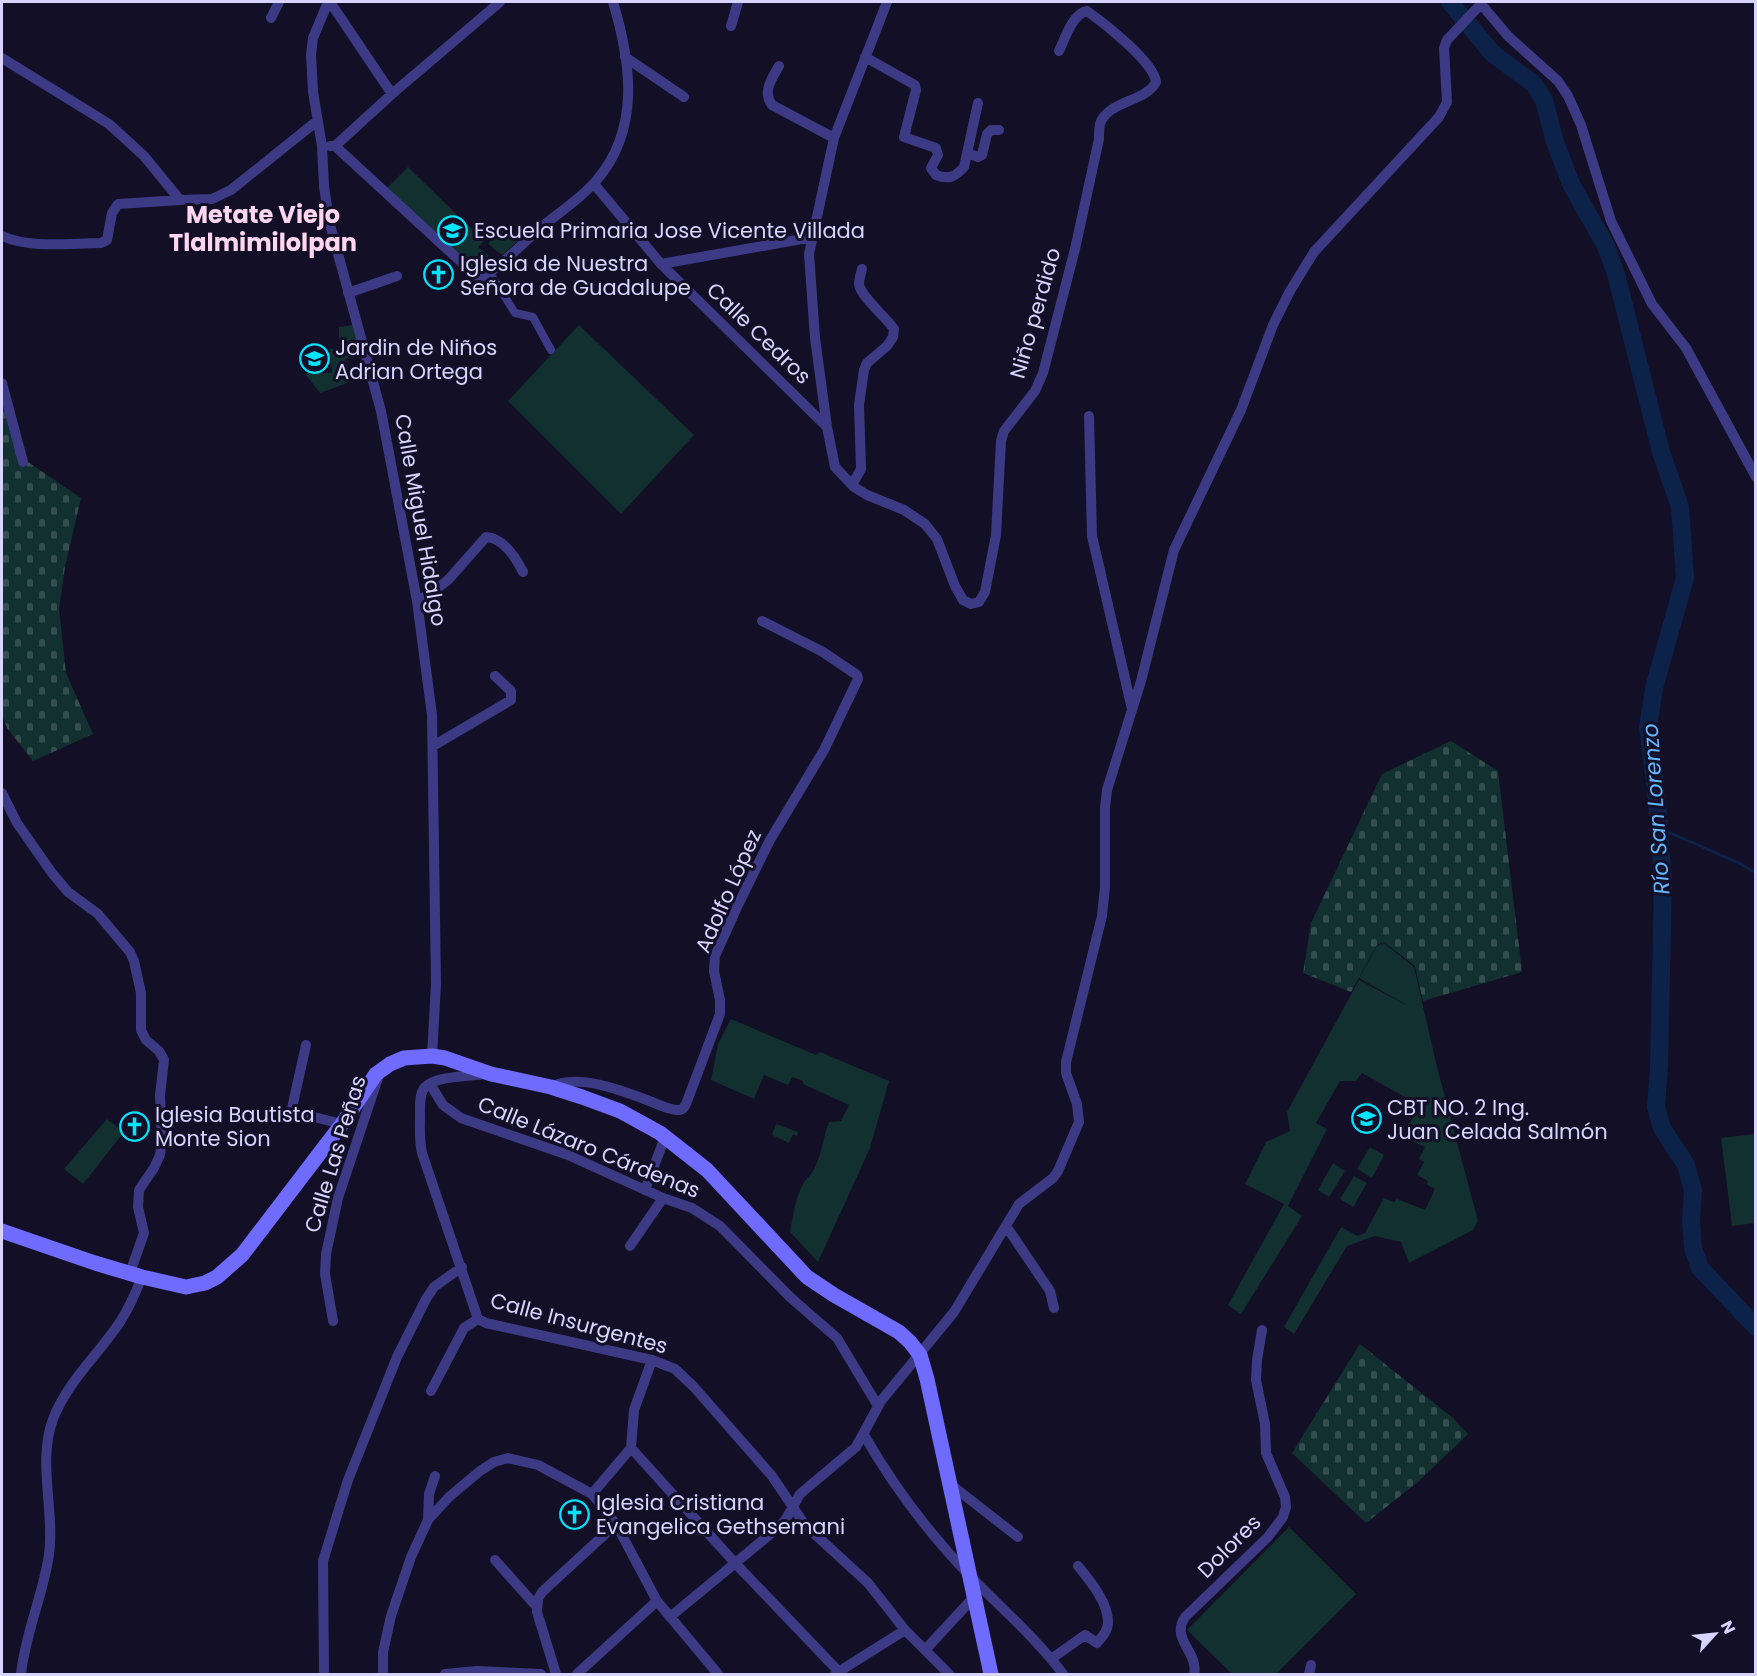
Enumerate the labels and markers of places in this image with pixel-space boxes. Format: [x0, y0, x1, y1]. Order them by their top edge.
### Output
school or university icon: Escuela Primaria Jose Vicente Villada [437, 214, 469, 246]
place label: Escuela Primaria Jose Vicente Villada [474, 216, 865, 245]
place label: Iglesia de Nuestra Señora de Guadalupe [460, 249, 691, 302]
church icon: Iglesia de Nuestra Señora de Guadalupe [423, 259, 455, 291]
place label: Jardin de Niños Adrian Ortega [335, 333, 497, 386]
school or university icon: Jardin de Niños Adrian Ortega [298, 343, 330, 375]
place label: CBT NO. 2 Ing. Juan Celada Salmón [1387, 1093, 1608, 1146]
place label: Iglesia Bautista Monte Sion [155, 1100, 315, 1153]
school or university icon: CBT NO. 2 Ing. Juan Celada Salmón [1350, 1103, 1382, 1135]
church icon: Iglesia Bautista Monte Sion [118, 1110, 150, 1142]
place label: Iglesia Cristiana Evangelica Gethsemani [596, 1488, 845, 1541]
church icon: Iglesia Cristiana Evangelica Gethsemani [559, 1498, 591, 1530]

